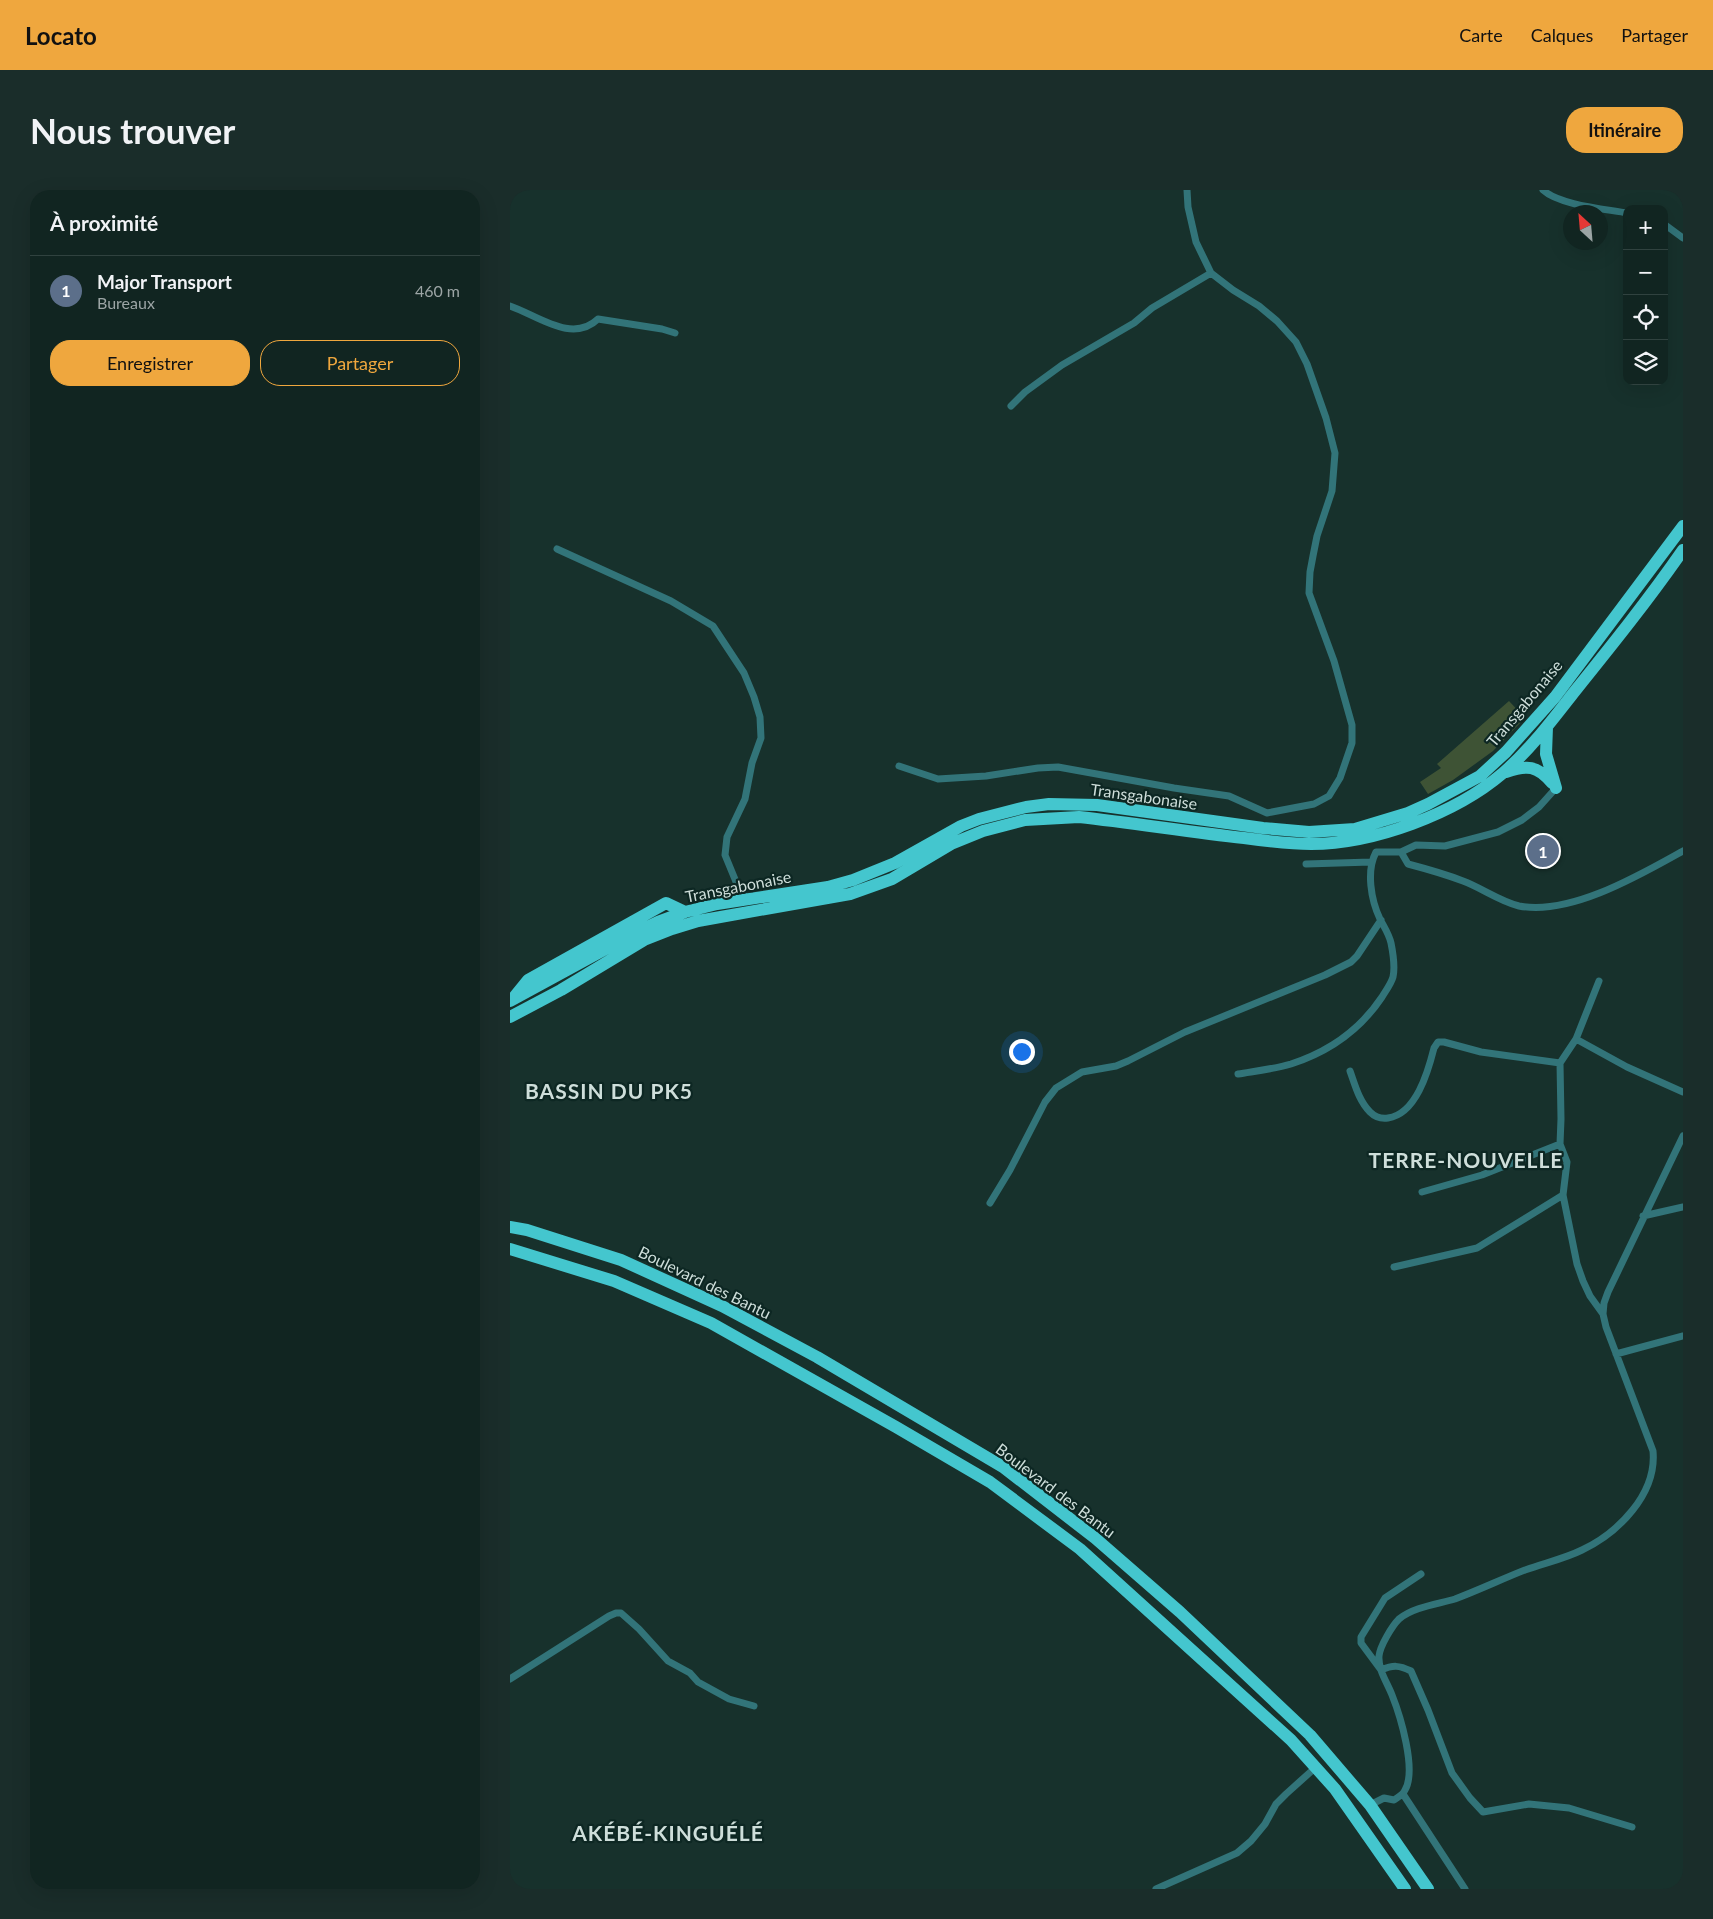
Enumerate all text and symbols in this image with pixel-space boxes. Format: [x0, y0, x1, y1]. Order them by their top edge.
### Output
text: Locato [25, 21, 97, 50]
text: Carte [1459, 24, 1503, 46]
text: Calques [1531, 24, 1593, 46]
text: Partager [1621, 24, 1688, 46]
button: Itinéraire [1566, 107, 1683, 153]
text: Nous trouver [30, 109, 235, 151]
north arrow [1563, 205, 1608, 250]
map controls [1623, 205, 1668, 385]
button: + [1623, 205, 1668, 250]
text: À proximité [50, 210, 158, 235]
button: − [1623, 250, 1668, 295]
text: Major Transport [97, 270, 232, 293]
text: 1 [61, 281, 71, 300]
text: 460 m [415, 281, 460, 300]
text: Bureaux [97, 293, 155, 312]
button: locate [1623, 295, 1668, 340]
button: Enregistrer [50, 340, 250, 386]
button: Partager [260, 340, 460, 386]
button: layers [1623, 340, 1668, 385]
street label: Transgabonaise [1482, 656, 1566, 750]
street label: Transgabonaise [1089, 779, 1199, 813]
pin: 1 [1527, 832, 1559, 870]
street label: Transgabonaise [683, 866, 793, 906]
your location [1009, 1039, 1035, 1065]
district label: BASSIN DU PK5 [525, 1078, 693, 1103]
district label: TERRE-NOUVELLE [1369, 1147, 1563, 1172]
street label: Boulevard des Bantu [636, 1242, 774, 1322]
street label: Boulevard des Bantu [992, 1439, 1120, 1541]
district label: AKÉBÉ-KINGUÉLÉ [571, 1820, 764, 1845]

